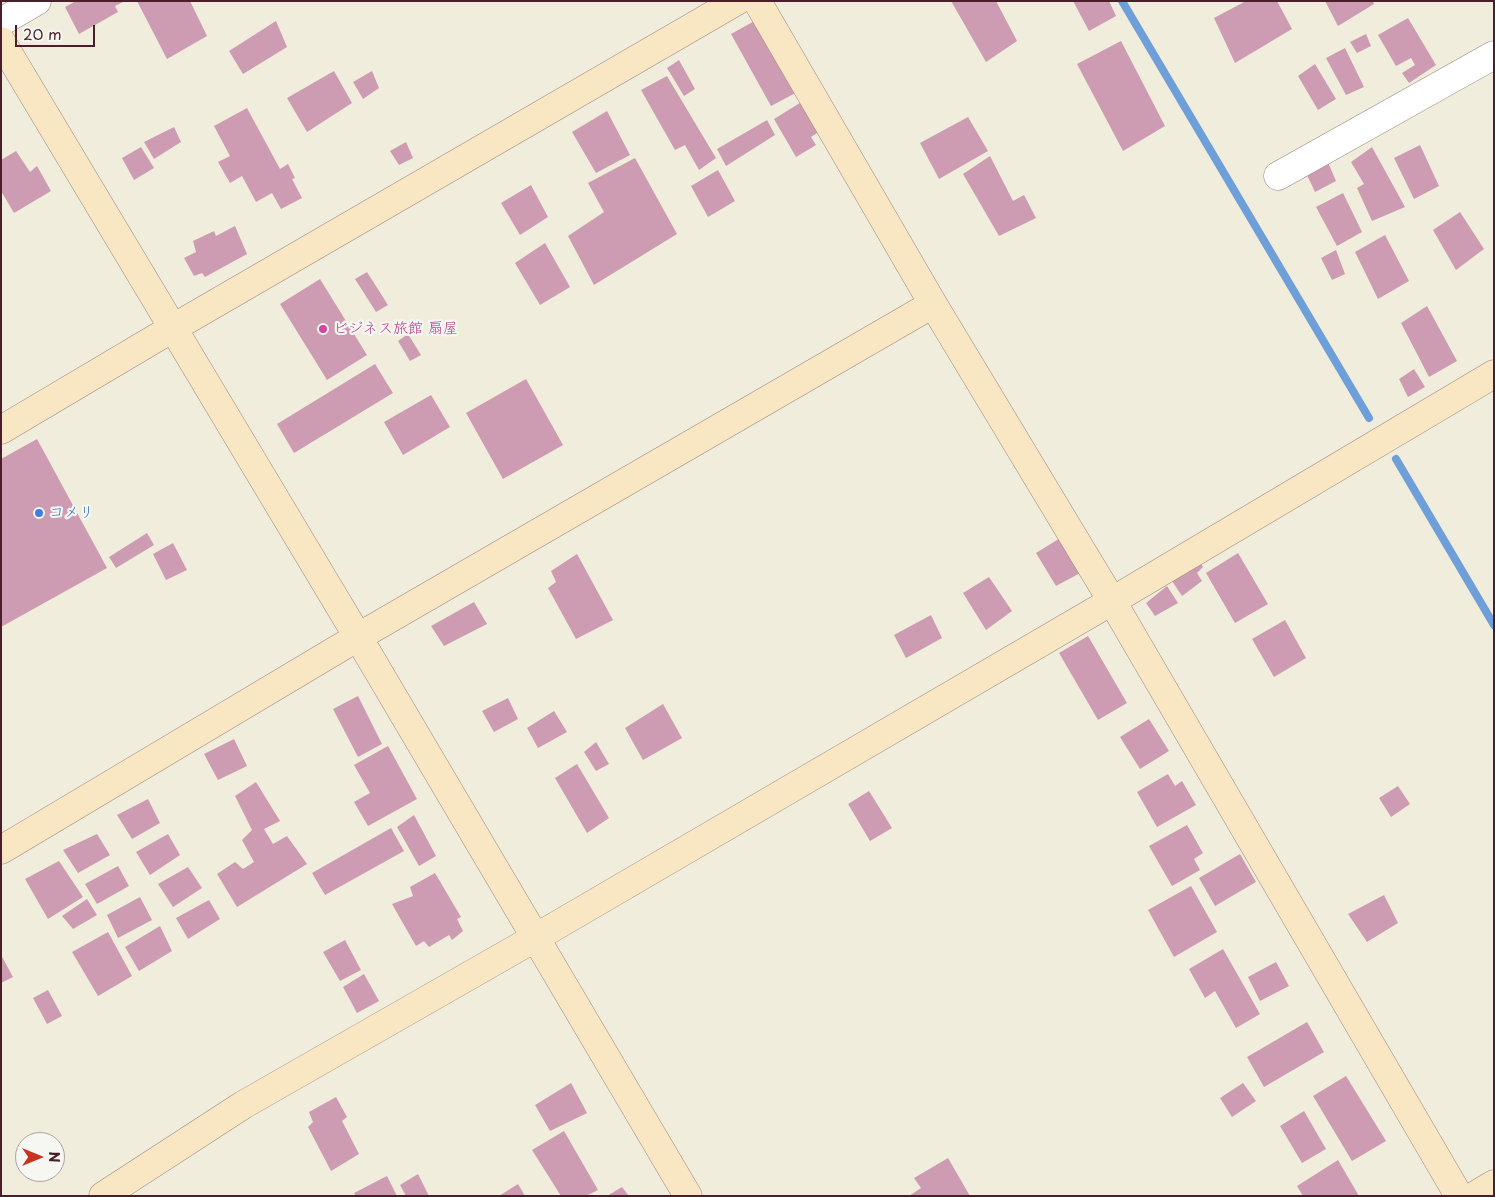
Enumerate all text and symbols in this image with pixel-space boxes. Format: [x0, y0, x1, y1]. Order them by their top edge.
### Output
scale bar [18, 15, 98, 47]
text: 20 m [23, 22, 62, 45]
place label: ビジネス旅館 扇屋 [333, 320, 458, 338]
marker: ビジネス旅館 扇屋 [317, 323, 329, 335]
place label: コメリ [49, 504, 94, 522]
marker: コメリ [33, 507, 45, 519]
north arrow [15, 1132, 65, 1182]
text: N [44, 1151, 65, 1163]

